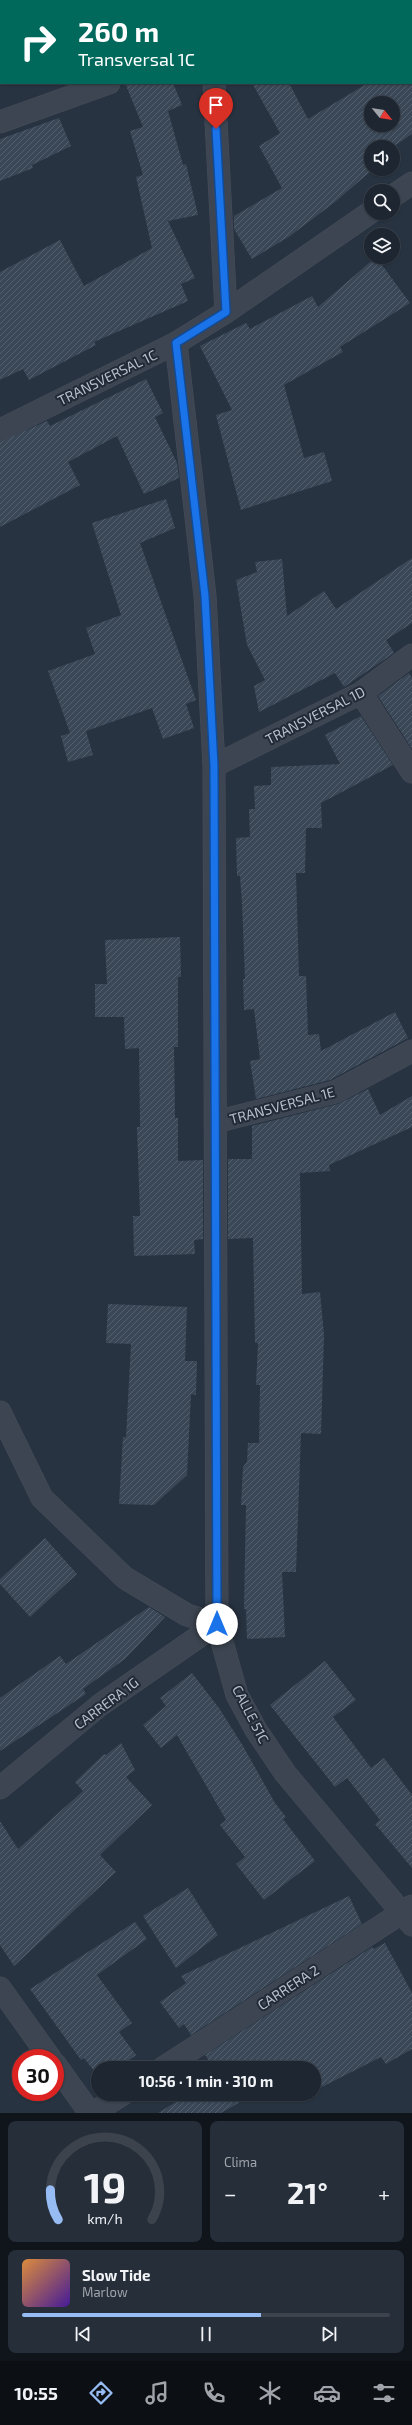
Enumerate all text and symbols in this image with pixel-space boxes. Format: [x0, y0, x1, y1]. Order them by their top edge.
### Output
text: 260 m [78, 14, 159, 48]
icon: right [12, 16, 64, 68]
text: Transversal 1C [78, 48, 195, 70]
pin [199, 88, 233, 129]
icon: arrive [205, 94, 227, 116]
north arrow [364, 96, 400, 132]
map controls [364, 96, 400, 264]
button: sound [364, 140, 400, 176]
button: search [364, 184, 400, 220]
button: layers [364, 228, 400, 264]
street label: TRANSVERSAL 1C [55, 346, 159, 408]
street label: TRANSVERSAL 1D [262, 683, 368, 747]
street label: TRANSVERSAL 1E [228, 1083, 337, 1127]
position arrow [196, 1603, 238, 1645]
street label: CARRERA 1G [70, 1673, 142, 1733]
street label: CALLE 51C [229, 1682, 273, 1746]
street label: CARRERA 2 [254, 1961, 322, 2013]
speed limit sign: 30 [12, 2049, 64, 2101]
text: 10:56 · 1 min · 310 m [139, 2072, 273, 2090]
text: Clima [224, 2154, 257, 2170]
text: 19 [84, 2160, 126, 2210]
text: 21° [287, 2174, 328, 2210]
text: − [224, 2180, 237, 2206]
text: + [378, 2180, 390, 2206]
text: km/h [87, 2209, 123, 2226]
text: Slow Tide [82, 2266, 150, 2284]
text: Marlow [82, 2284, 128, 2300]
icon: previous [72, 2323, 94, 2345]
icon: pause [195, 2323, 217, 2345]
icon: next [318, 2323, 340, 2345]
icon: directions [87, 2379, 115, 2407]
icon: music [143, 2379, 171, 2407]
icon: phone [200, 2379, 228, 2407]
icon: climate [256, 2379, 284, 2407]
icon: car [313, 2379, 341, 2407]
icon: filters [370, 2379, 398, 2407]
text: 10:55 [14, 2382, 58, 2404]

